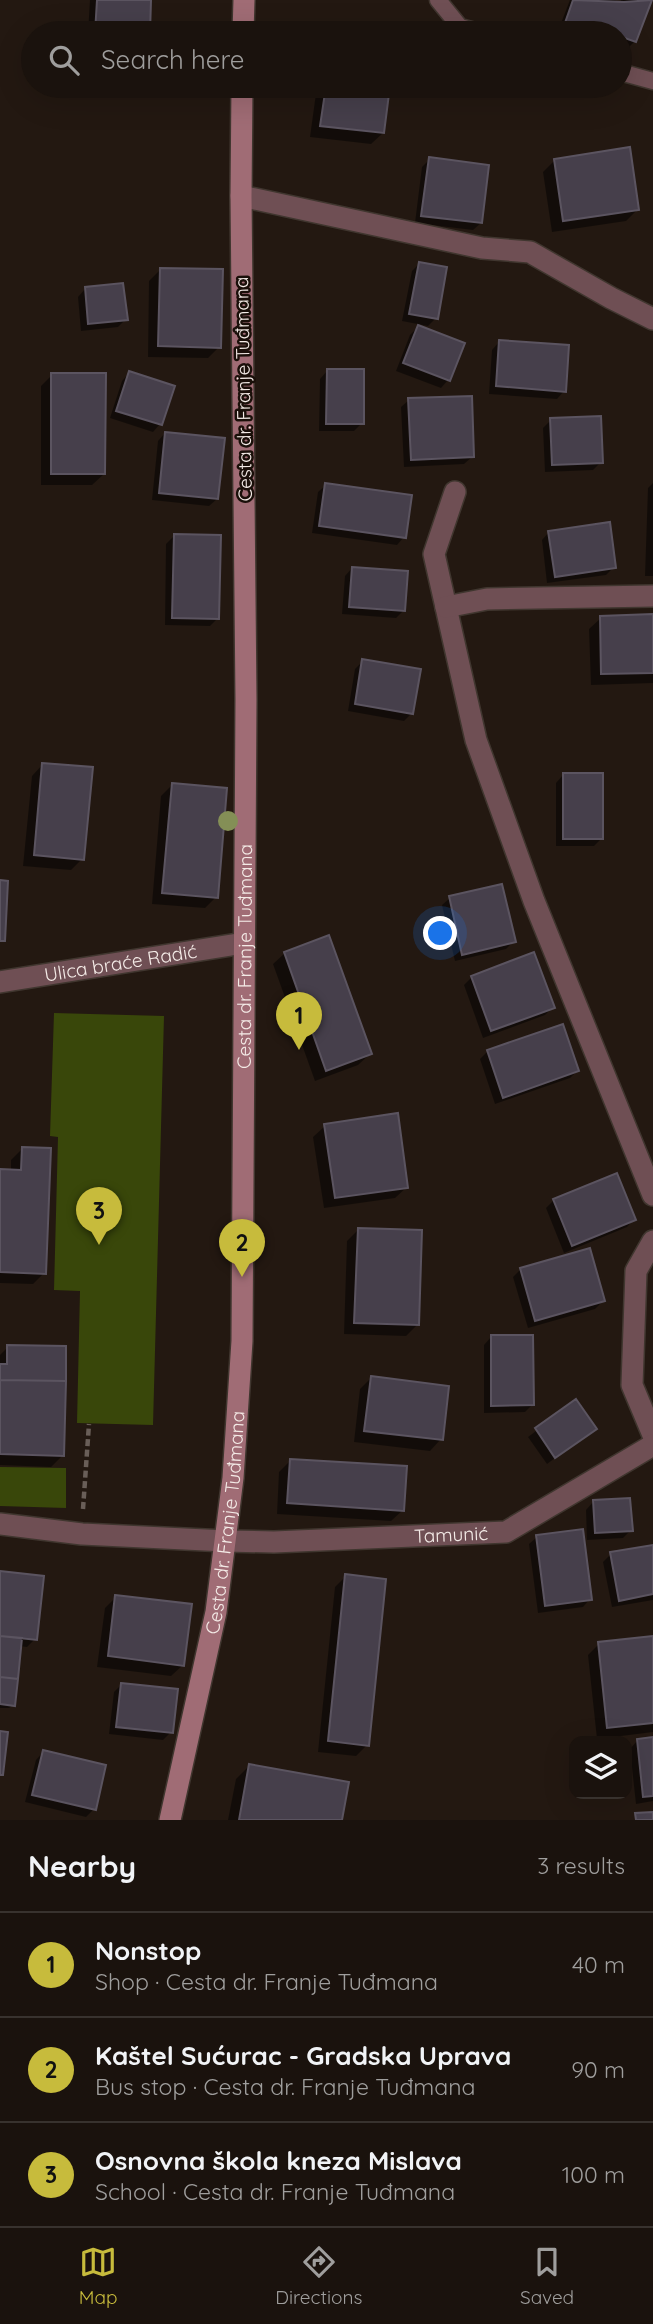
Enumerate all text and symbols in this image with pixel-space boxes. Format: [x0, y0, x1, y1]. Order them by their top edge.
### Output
search box [21, 21, 632, 98]
icon: search [45, 41, 83, 79]
text: Search here [101, 43, 245, 76]
street label: Cesta dr. Franje Tuđmana [229, 276, 257, 502]
street label: Cesta dr. Franje Tuđmana [232, 844, 257, 1069]
your location [423, 916, 457, 950]
street label: Ulica braće Radić [42, 939, 199, 987]
pin: 1 [276, 992, 322, 1050]
pin: 3 [76, 1187, 122, 1245]
pin: 2 [219, 1219, 265, 1277]
street label: Cesta dr. Franje Tuđmana [199, 1410, 249, 1637]
street label: Tamunić [413, 1521, 489, 1548]
map controls [569, 1736, 632, 1799]
button: layers [569, 1736, 632, 1799]
text: Nearby [28, 1847, 136, 1885]
text: 3 results [537, 1851, 625, 1880]
text: Nonstop [95, 1934, 201, 1967]
text: 1 [47, 1950, 55, 1979]
text: 40 m [572, 1950, 625, 1979]
text: Shop · Cesta dr. Franje Tuđmana [95, 1967, 438, 1996]
text: Kaštel Sućurac - Gradska Uprava [95, 2039, 511, 2072]
text: 2 [44, 2055, 58, 2084]
text: 90 m [571, 2055, 625, 2084]
text: Bus stop · Cesta dr. Franje Tuđmana [95, 2072, 476, 2101]
text: Osnovna škola kneza Mislava [95, 2144, 462, 2177]
text: 3 [45, 2160, 57, 2189]
text: 100 m [562, 2160, 625, 2189]
text: School · Cesta dr. Franje Tuđmana [95, 2177, 455, 2206]
tab: Map [79, 2243, 118, 2309]
tab: Directions [275, 2243, 362, 2309]
tab: Saved [520, 2243, 574, 2309]

